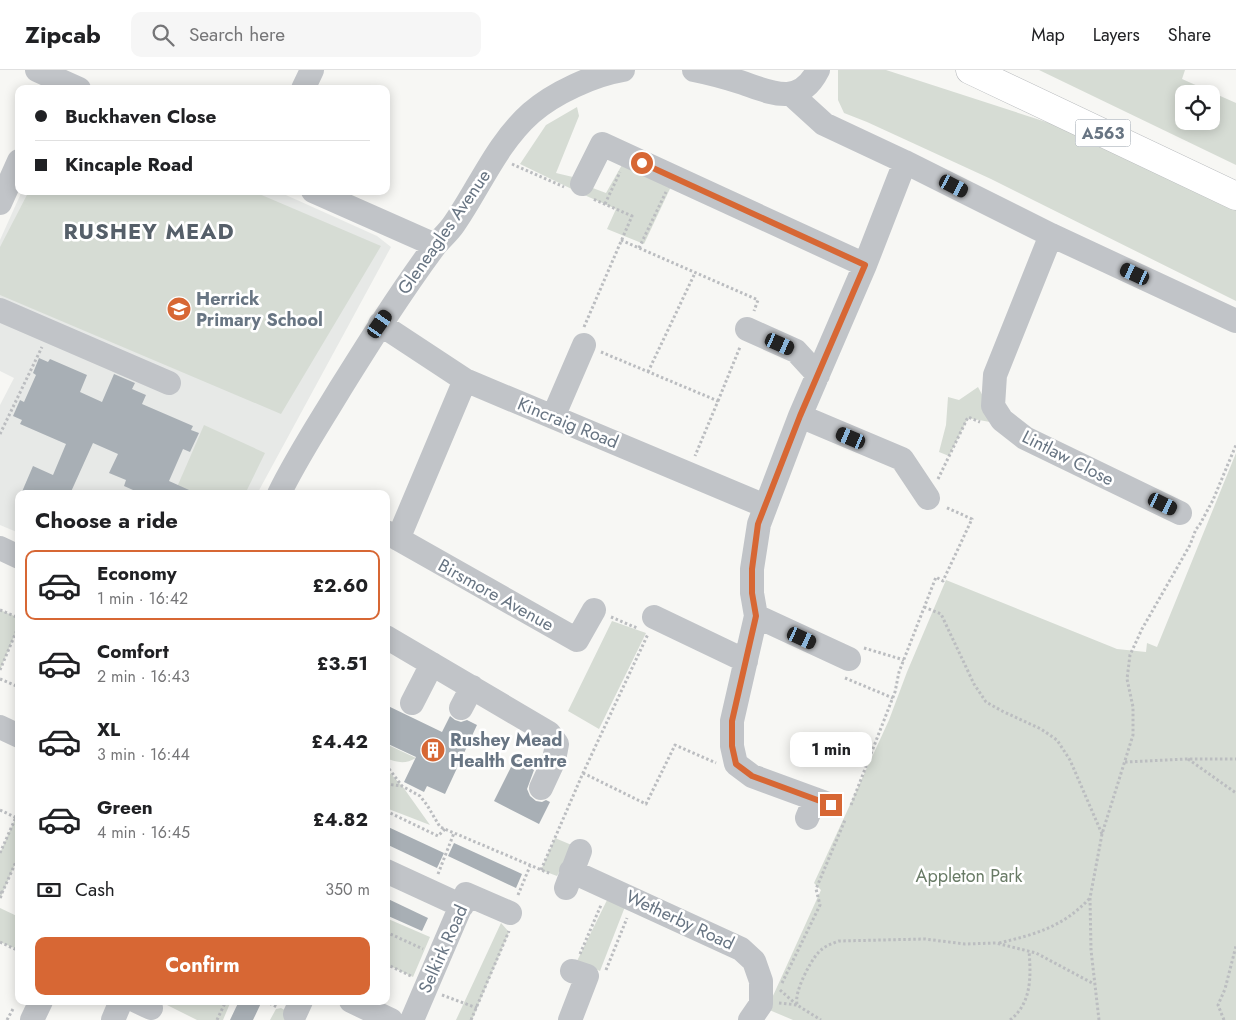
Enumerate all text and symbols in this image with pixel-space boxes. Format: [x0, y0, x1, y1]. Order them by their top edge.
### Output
search box [131, 12, 481, 57]
text: Zipcab [25, 17, 101, 52]
icon: search [149, 21, 177, 49]
text: Search here [189, 21, 285, 48]
text: Map [1031, 22, 1065, 48]
text: Layers [1093, 22, 1140, 48]
text: Share [1168, 22, 1211, 48]
map controls [1175, 85, 1220, 130]
button: locate [1175, 85, 1220, 130]
text: Buckhaven Close [65, 103, 216, 130]
road number: A563 [1076, 119, 1130, 146]
text: Kincaple Road [65, 151, 193, 178]
route start [631, 152, 653, 174]
street label: Gleneagles Avenue [391, 164, 497, 300]
car [937, 173, 970, 199]
district label: RUSHEY MEAD [63, 215, 235, 247]
car [1118, 261, 1151, 287]
place label: Herrick Primary School [196, 286, 323, 333]
school or university icon: Herrick Primary School [166, 296, 192, 322]
car [365, 307, 394, 341]
car [763, 331, 796, 357]
street label: Kincraig Road [514, 391, 622, 455]
street label: Lintlaw Close [1018, 424, 1118, 492]
car [834, 425, 867, 451]
car [1146, 491, 1179, 517]
text: Choose a ride [35, 504, 178, 536]
street label: Birsmore Avenue [433, 552, 559, 638]
text: Economy [97, 560, 177, 587]
icon: car [37, 563, 82, 608]
text: £2.60 [313, 572, 368, 599]
text: 1 min · 16:42 [97, 587, 188, 610]
car [785, 625, 818, 651]
text: Comfort [97, 638, 169, 665]
icon: car [37, 641, 82, 686]
text: £3.51 [317, 650, 368, 677]
text: 2 min · 16:43 [97, 665, 190, 688]
text: XL [97, 716, 120, 743]
icon: car [37, 719, 82, 764]
place label: Rushey Mead Health Centre [450, 727, 567, 774]
text: £4.42 [311, 728, 368, 755]
callout: 1 min [790, 732, 872, 768]
building icon: Rushey Mead Health Centre [420, 737, 446, 763]
text: 1 min [811, 738, 851, 761]
text: 3 min · 16:44 [97, 743, 190, 766]
text: Green [97, 794, 153, 821]
route end [820, 794, 842, 816]
icon: car [37, 797, 82, 842]
text: £4.82 [313, 806, 368, 833]
text: 4 min · 16:45 [97, 821, 190, 844]
park label: Appleton Park [916, 863, 1023, 889]
icon: cash [35, 876, 63, 904]
text: Cash [75, 876, 115, 903]
text: 350 m [325, 878, 370, 901]
street label: Wetherby Road [621, 883, 739, 957]
street label: Selkirk Road [412, 901, 474, 997]
button: Confirm [35, 937, 370, 995]

